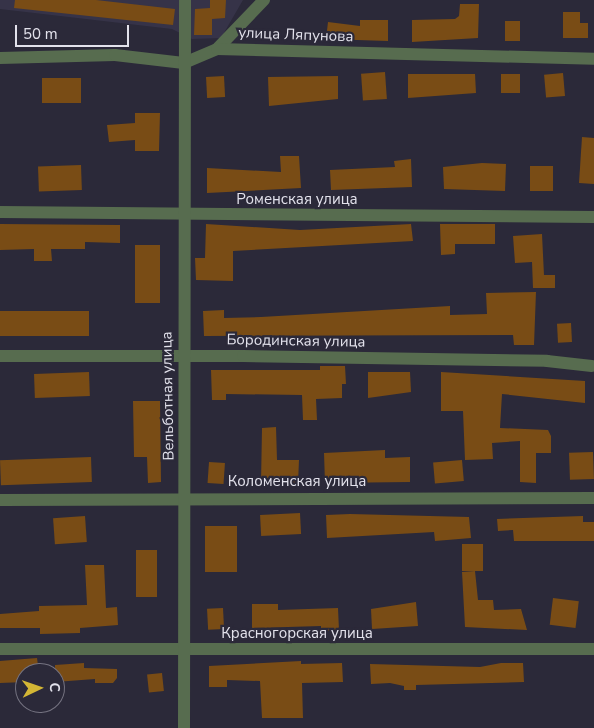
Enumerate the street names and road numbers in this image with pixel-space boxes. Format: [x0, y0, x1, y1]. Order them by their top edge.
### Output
street label: улица Ляпунова [238, 24, 354, 46]
street label: Роменская улица [236, 191, 358, 209]
street label: Вельботная улица [158, 331, 178, 461]
street label: Бородинская улица [226, 331, 366, 351]
street label: Коломенская улица [228, 473, 366, 491]
street label: Красногорская улица [221, 625, 373, 643]

